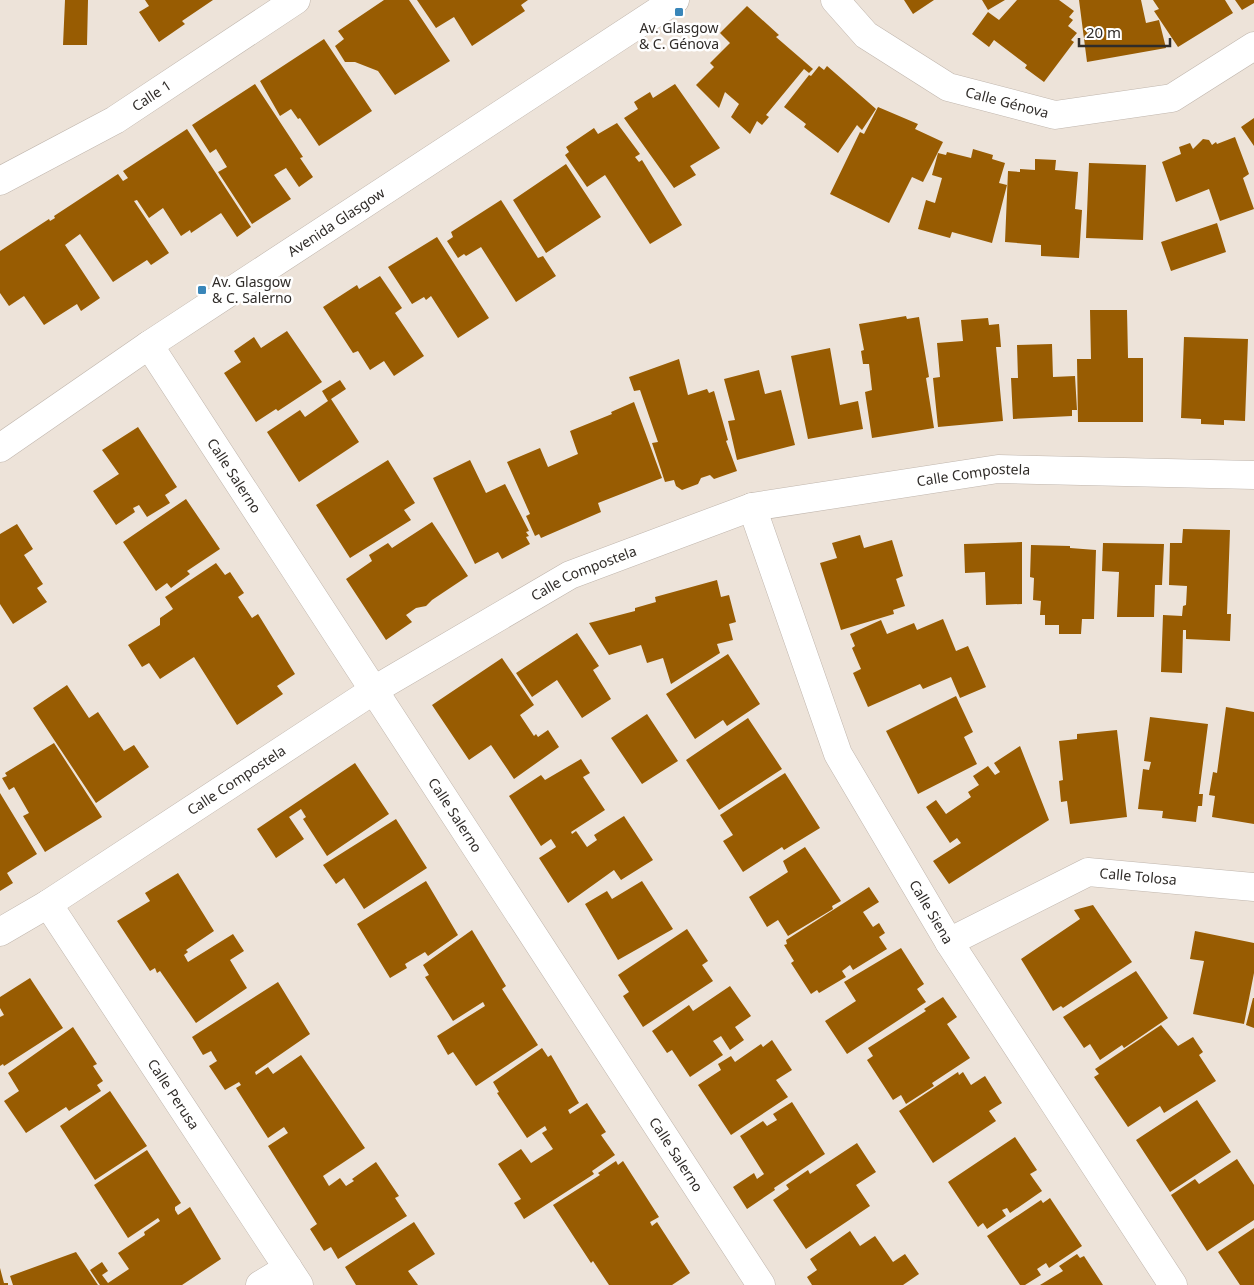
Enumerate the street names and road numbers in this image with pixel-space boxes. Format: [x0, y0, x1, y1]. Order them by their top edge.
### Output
street label: Calle 1 [128, 75, 175, 115]
street label: Calle Génova [964, 82, 1051, 122]
street label: Avenida Glasgow [284, 183, 388, 261]
street label: Calle Salerno [203, 434, 266, 516]
street label: Calle Compostela [915, 459, 1030, 490]
street label: Calle Compostela [527, 541, 639, 605]
street label: Calle Compostela [183, 741, 289, 819]
street label: Calle Salerno [424, 774, 487, 856]
street label: Calle Tolosa [1099, 863, 1178, 889]
street label: Calle Siena [905, 876, 958, 947]
street label: Calle Perusa [144, 1055, 204, 1133]
street label: Calle Salerno [645, 1113, 708, 1195]

